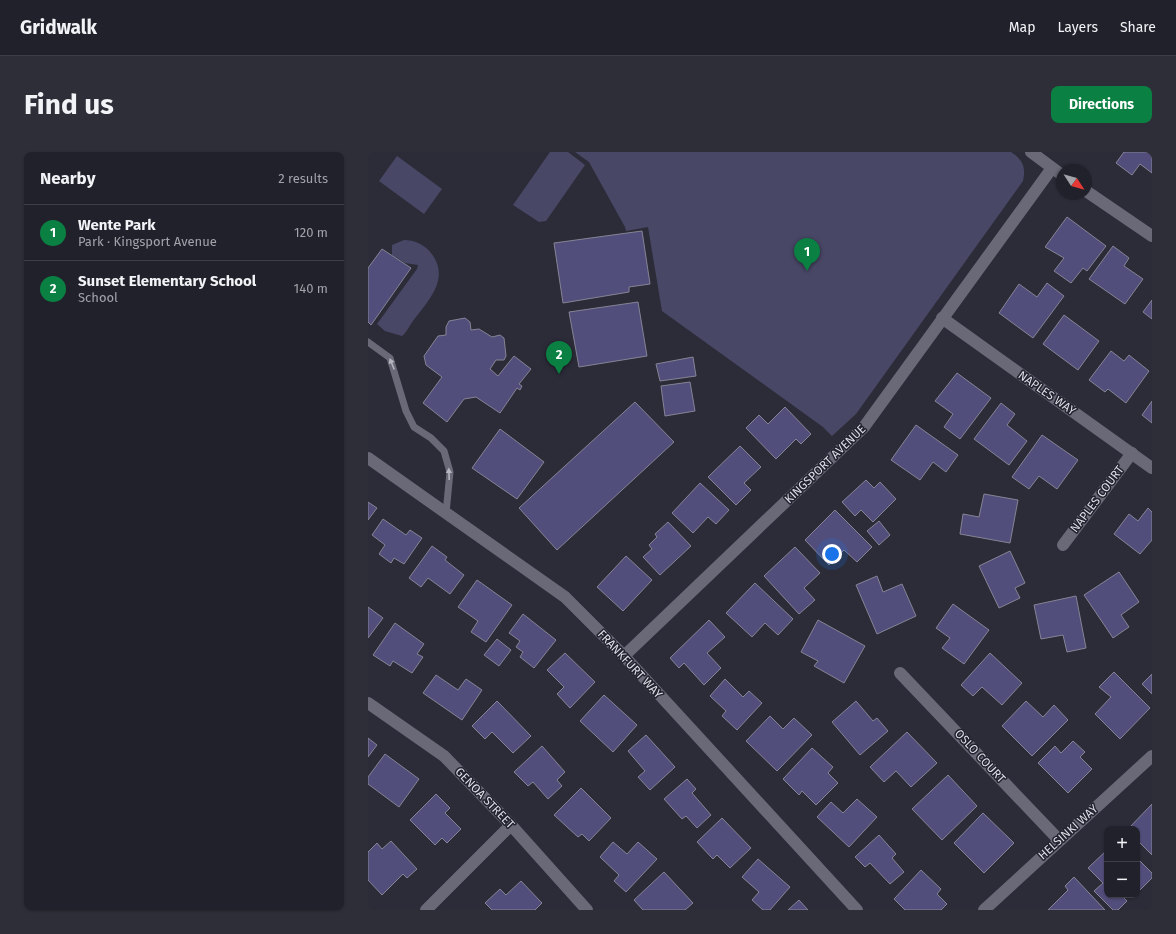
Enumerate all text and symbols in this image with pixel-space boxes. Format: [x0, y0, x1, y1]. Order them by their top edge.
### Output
text: Gridwalk [20, 16, 97, 39]
text: Map [1009, 19, 1035, 36]
text: Layers [1057, 19, 1098, 36]
text: Share [1120, 19, 1156, 36]
button: Directions [1051, 86, 1152, 123]
text: Find us [24, 88, 114, 121]
north arrow [1056, 164, 1092, 200]
text: Nearby [40, 168, 95, 189]
text: 2 results [278, 171, 328, 186]
text: Wente Park [78, 216, 156, 234]
text: 1 [50, 225, 56, 240]
text: 120 m [294, 225, 328, 240]
text: Park · Kingsport Avenue [78, 234, 217, 249]
pin: 1 [794, 238, 820, 271]
text: Sunset Elementary School [78, 272, 256, 290]
text: 2 [50, 281, 56, 296]
text: 140 m [294, 281, 328, 296]
text: School [78, 290, 118, 305]
pin: 2 [546, 341, 572, 374]
one-way arrow [388, 357, 394, 369]
street label: NAPLES WAY [1016, 368, 1079, 418]
street label: KINGSPORT AVENUE [782, 422, 868, 506]
street label: NAPLES COURT [1067, 462, 1127, 535]
one-way arrow [446, 467, 452, 480]
your location [822, 544, 842, 564]
street label: FRANKFURT WAY [595, 627, 666, 701]
street label: OSLO COURT [952, 726, 1009, 786]
street label: GENOA STREET [452, 765, 518, 832]
street label: HELSINKI WAY [1035, 801, 1101, 862]
map controls [1104, 826, 1140, 898]
button: + [1104, 826, 1140, 862]
button: − [1104, 862, 1140, 898]

